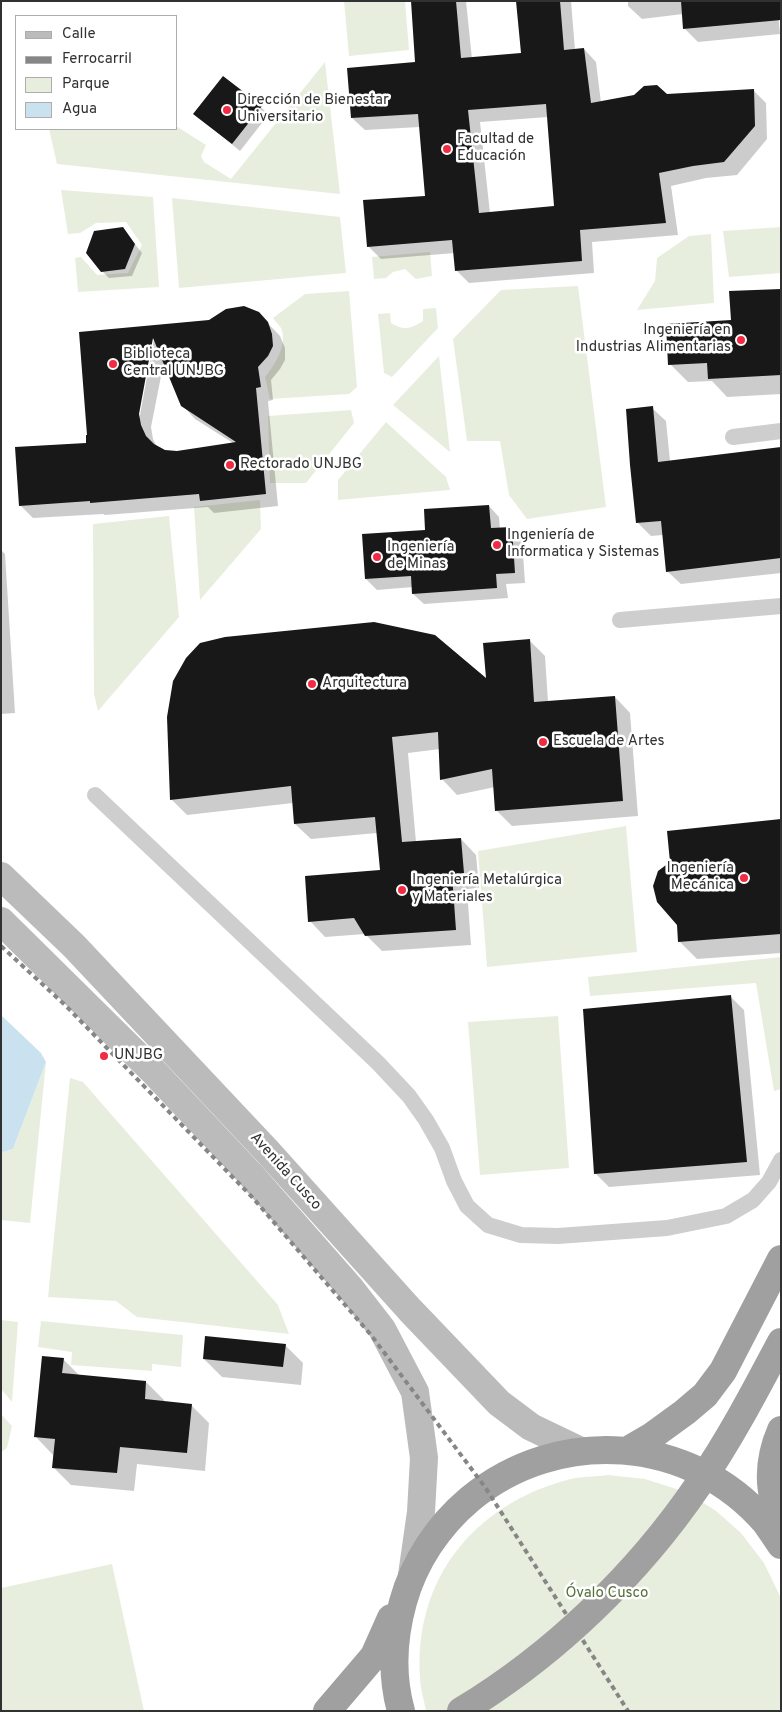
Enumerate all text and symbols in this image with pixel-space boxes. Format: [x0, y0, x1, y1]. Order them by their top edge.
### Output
legend [15, 15, 178, 130]
text: Calle [62, 25, 96, 44]
text: Ferrocarril [62, 50, 132, 69]
text: Parque [62, 75, 110, 94]
place label: Dirección de Bienestar Universitario [237, 92, 389, 127]
text: Agua [62, 100, 97, 119]
marker: Dirección de Bienestar Universitario [221, 104, 233, 116]
place label: Facultad de Educación [457, 131, 534, 166]
marker: Facultad de Educación [441, 143, 453, 155]
place label: Ingeniería en Industrias Alimentarias [576, 322, 731, 357]
marker: Ingeniería en Industrias Alimentarias [735, 334, 747, 346]
place label: Biblioteca Central UNJBG [123, 346, 224, 381]
marker: Biblioteca Central UNJBG [107, 358, 119, 370]
place label: Rectorado UNJBG [240, 456, 362, 474]
marker: Rectorado UNJBG [224, 459, 236, 471]
place label: Ingeniería de Informatica y Sistemas [507, 527, 659, 562]
place label: Ingeniería de Minas [387, 539, 454, 574]
marker: Ingeniería de Informatica y Sistemas [491, 539, 503, 551]
marker: Ingeniería de Minas [371, 551, 383, 563]
place label: Arquitectura [322, 675, 407, 693]
marker: Arquitectura [306, 678, 318, 690]
place label: Escuela de Artes [553, 733, 664, 751]
marker: Escuela de Artes [537, 736, 549, 748]
place label: Ingeniería Mecánica [667, 860, 734, 895]
place label: Ingeniería Metalúrgica y Materiales [412, 872, 562, 907]
marker: Ingeniería Mecánica [738, 872, 750, 884]
marker: Ingeniería Metalúrgica y Materiales [396, 884, 408, 896]
place label: UNJBG [114, 1047, 163, 1065]
marker: UNJBG [98, 1050, 110, 1062]
street label: Avenida Cusco [245, 1129, 325, 1215]
park label: Óvalo Cusco [566, 1585, 648, 1603]

